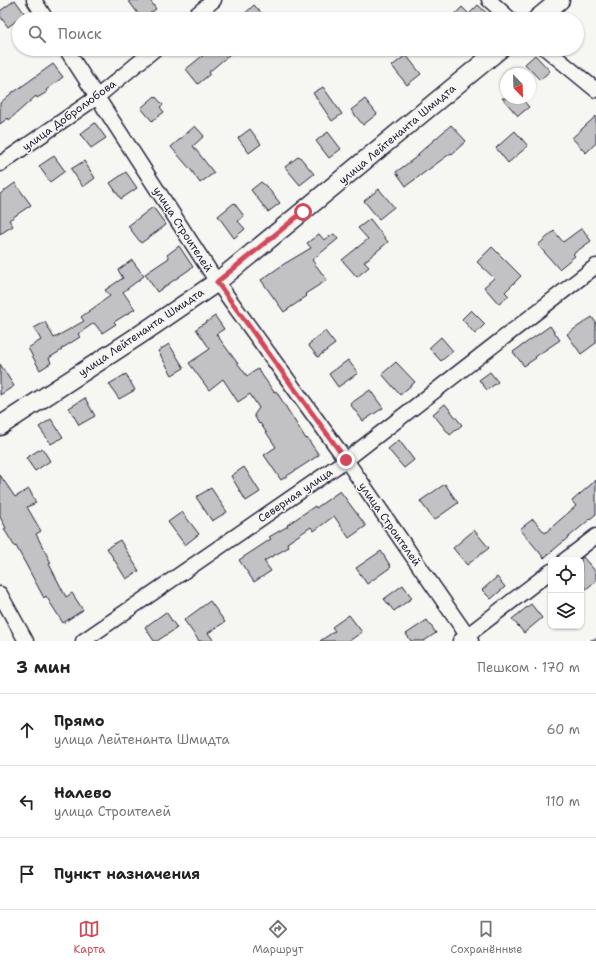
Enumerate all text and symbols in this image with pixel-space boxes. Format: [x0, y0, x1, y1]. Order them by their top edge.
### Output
search box [12, 12, 584, 56]
icon: search [26, 23, 48, 45]
text: Поиск [58, 24, 102, 44]
north arrow [500, 68, 536, 104]
street label: улица Добролюбова [19, 76, 119, 155]
street label: улица Лейтенанта Шмидта [336, 81, 459, 188]
street label: улица Строителей [149, 184, 216, 275]
route start [294, 203, 312, 221]
street label: улица Лейтенанта Шмидта [76, 285, 207, 380]
route end [337, 451, 355, 469]
street label: Северная улица [255, 465, 336, 526]
street label: улица Строителей [355, 479, 424, 569]
map controls [548, 557, 584, 629]
button: locate [548, 557, 584, 593]
button: layers [548, 593, 584, 629]
text: 3 мин [16, 656, 71, 678]
text: Пешком · 170 m [477, 659, 580, 676]
text: Прямо [54, 711, 104, 731]
icon: ahead [16, 719, 38, 741]
text: 60 m [547, 721, 580, 738]
text: улица Лейтенанта Шмидта [54, 731, 229, 748]
text: Налево [54, 783, 112, 803]
icon: left [16, 791, 38, 813]
text: 110 m [545, 793, 580, 810]
text: улица Строителей [54, 803, 171, 820]
icon: arrive [16, 863, 38, 885]
text: Пункт назначения [54, 864, 200, 884]
tab: Карта [74, 918, 105, 957]
tab: Маршрут [252, 918, 303, 957]
tab: Сохранённые [451, 918, 522, 957]

